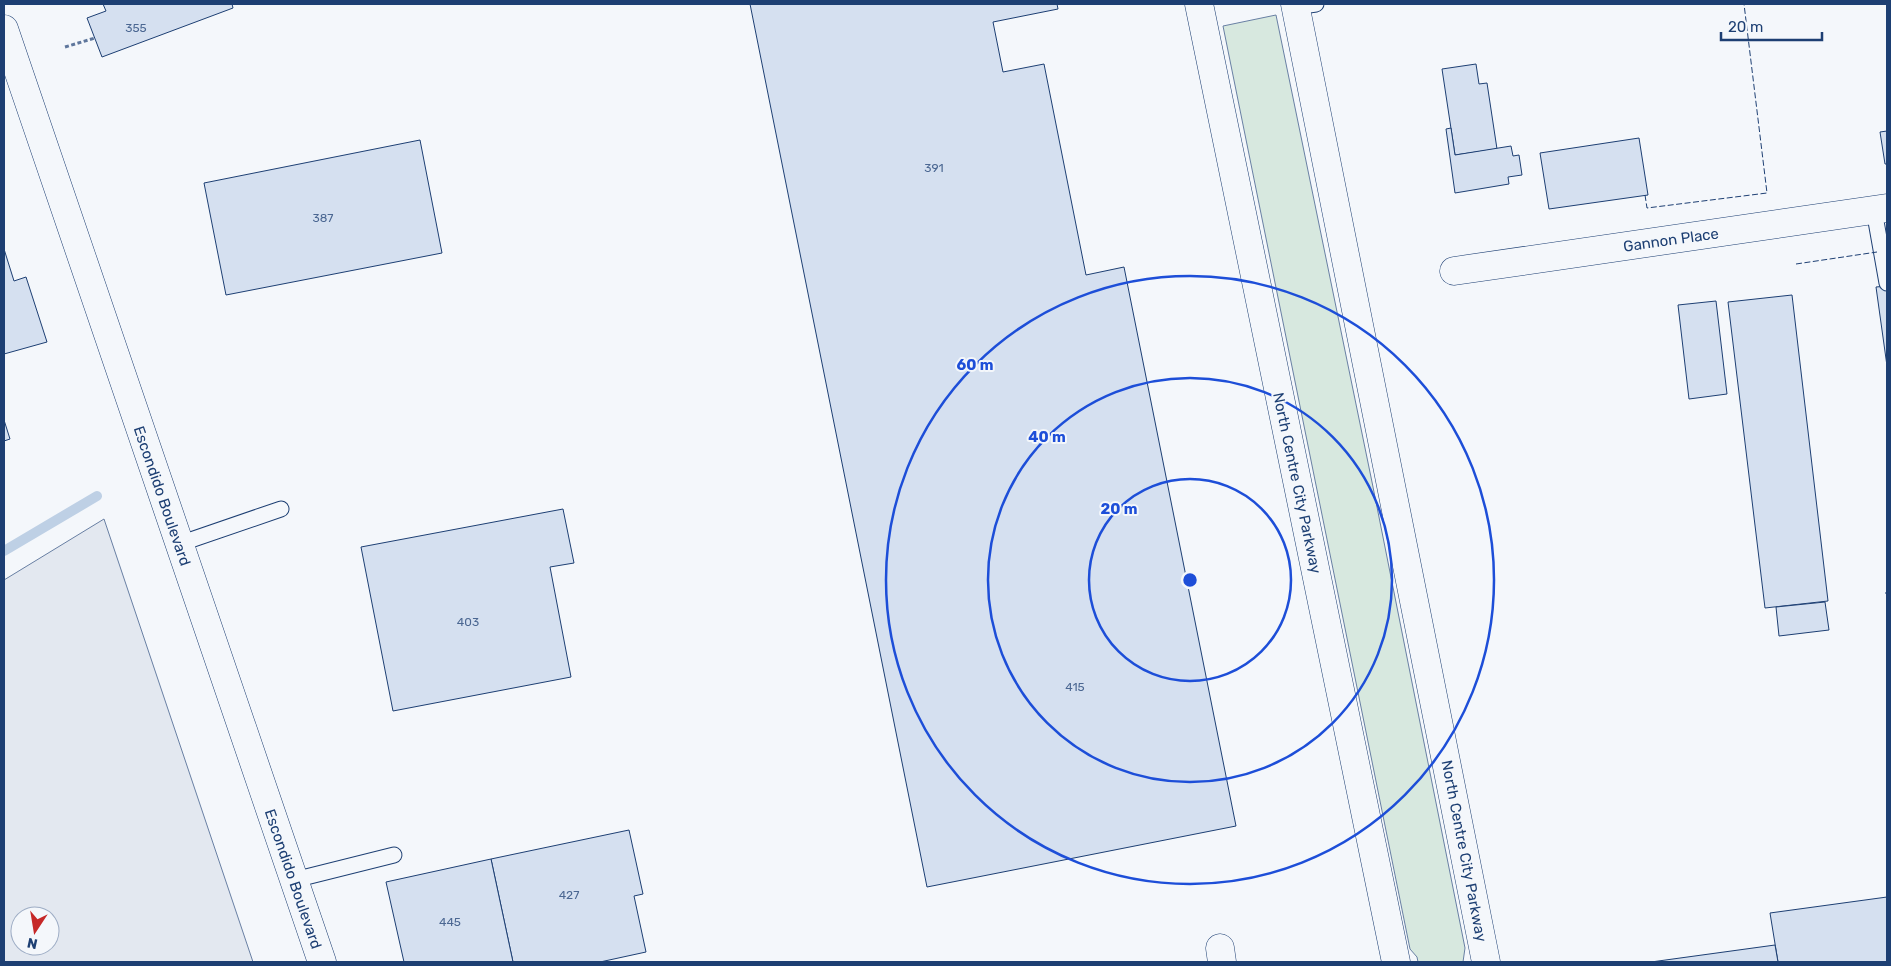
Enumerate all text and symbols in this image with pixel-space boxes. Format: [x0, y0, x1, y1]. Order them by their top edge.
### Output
scale bar [1721, 10, 1822, 42]
text: 20 m [1728, 18, 1763, 36]
house number: 355 [125, 21, 147, 35]
house number: 391 [924, 161, 944, 175]
house number: 387 [312, 211, 334, 225]
street label: Gannon Place [1622, 224, 1720, 256]
text: 60 m [957, 356, 993, 374]
street label: North Centre City Parkway [1269, 391, 1325, 575]
street label: Escondido Boulevard [130, 424, 194, 568]
text: 40 m [1028, 428, 1066, 446]
text: 20 m [1101, 500, 1137, 518]
centre of rings [1181, 571, 1199, 589]
house number: 403 [457, 615, 479, 629]
house number: 415 [1065, 680, 1085, 694]
street label: North Centre City Parkway [1438, 759, 1490, 943]
street label: Escondido Boulevard [261, 807, 325, 951]
house number: 427 [559, 888, 579, 902]
north arrow [10, 906, 60, 956]
house number: 445 [439, 915, 461, 929]
text: N [26, 934, 39, 953]

